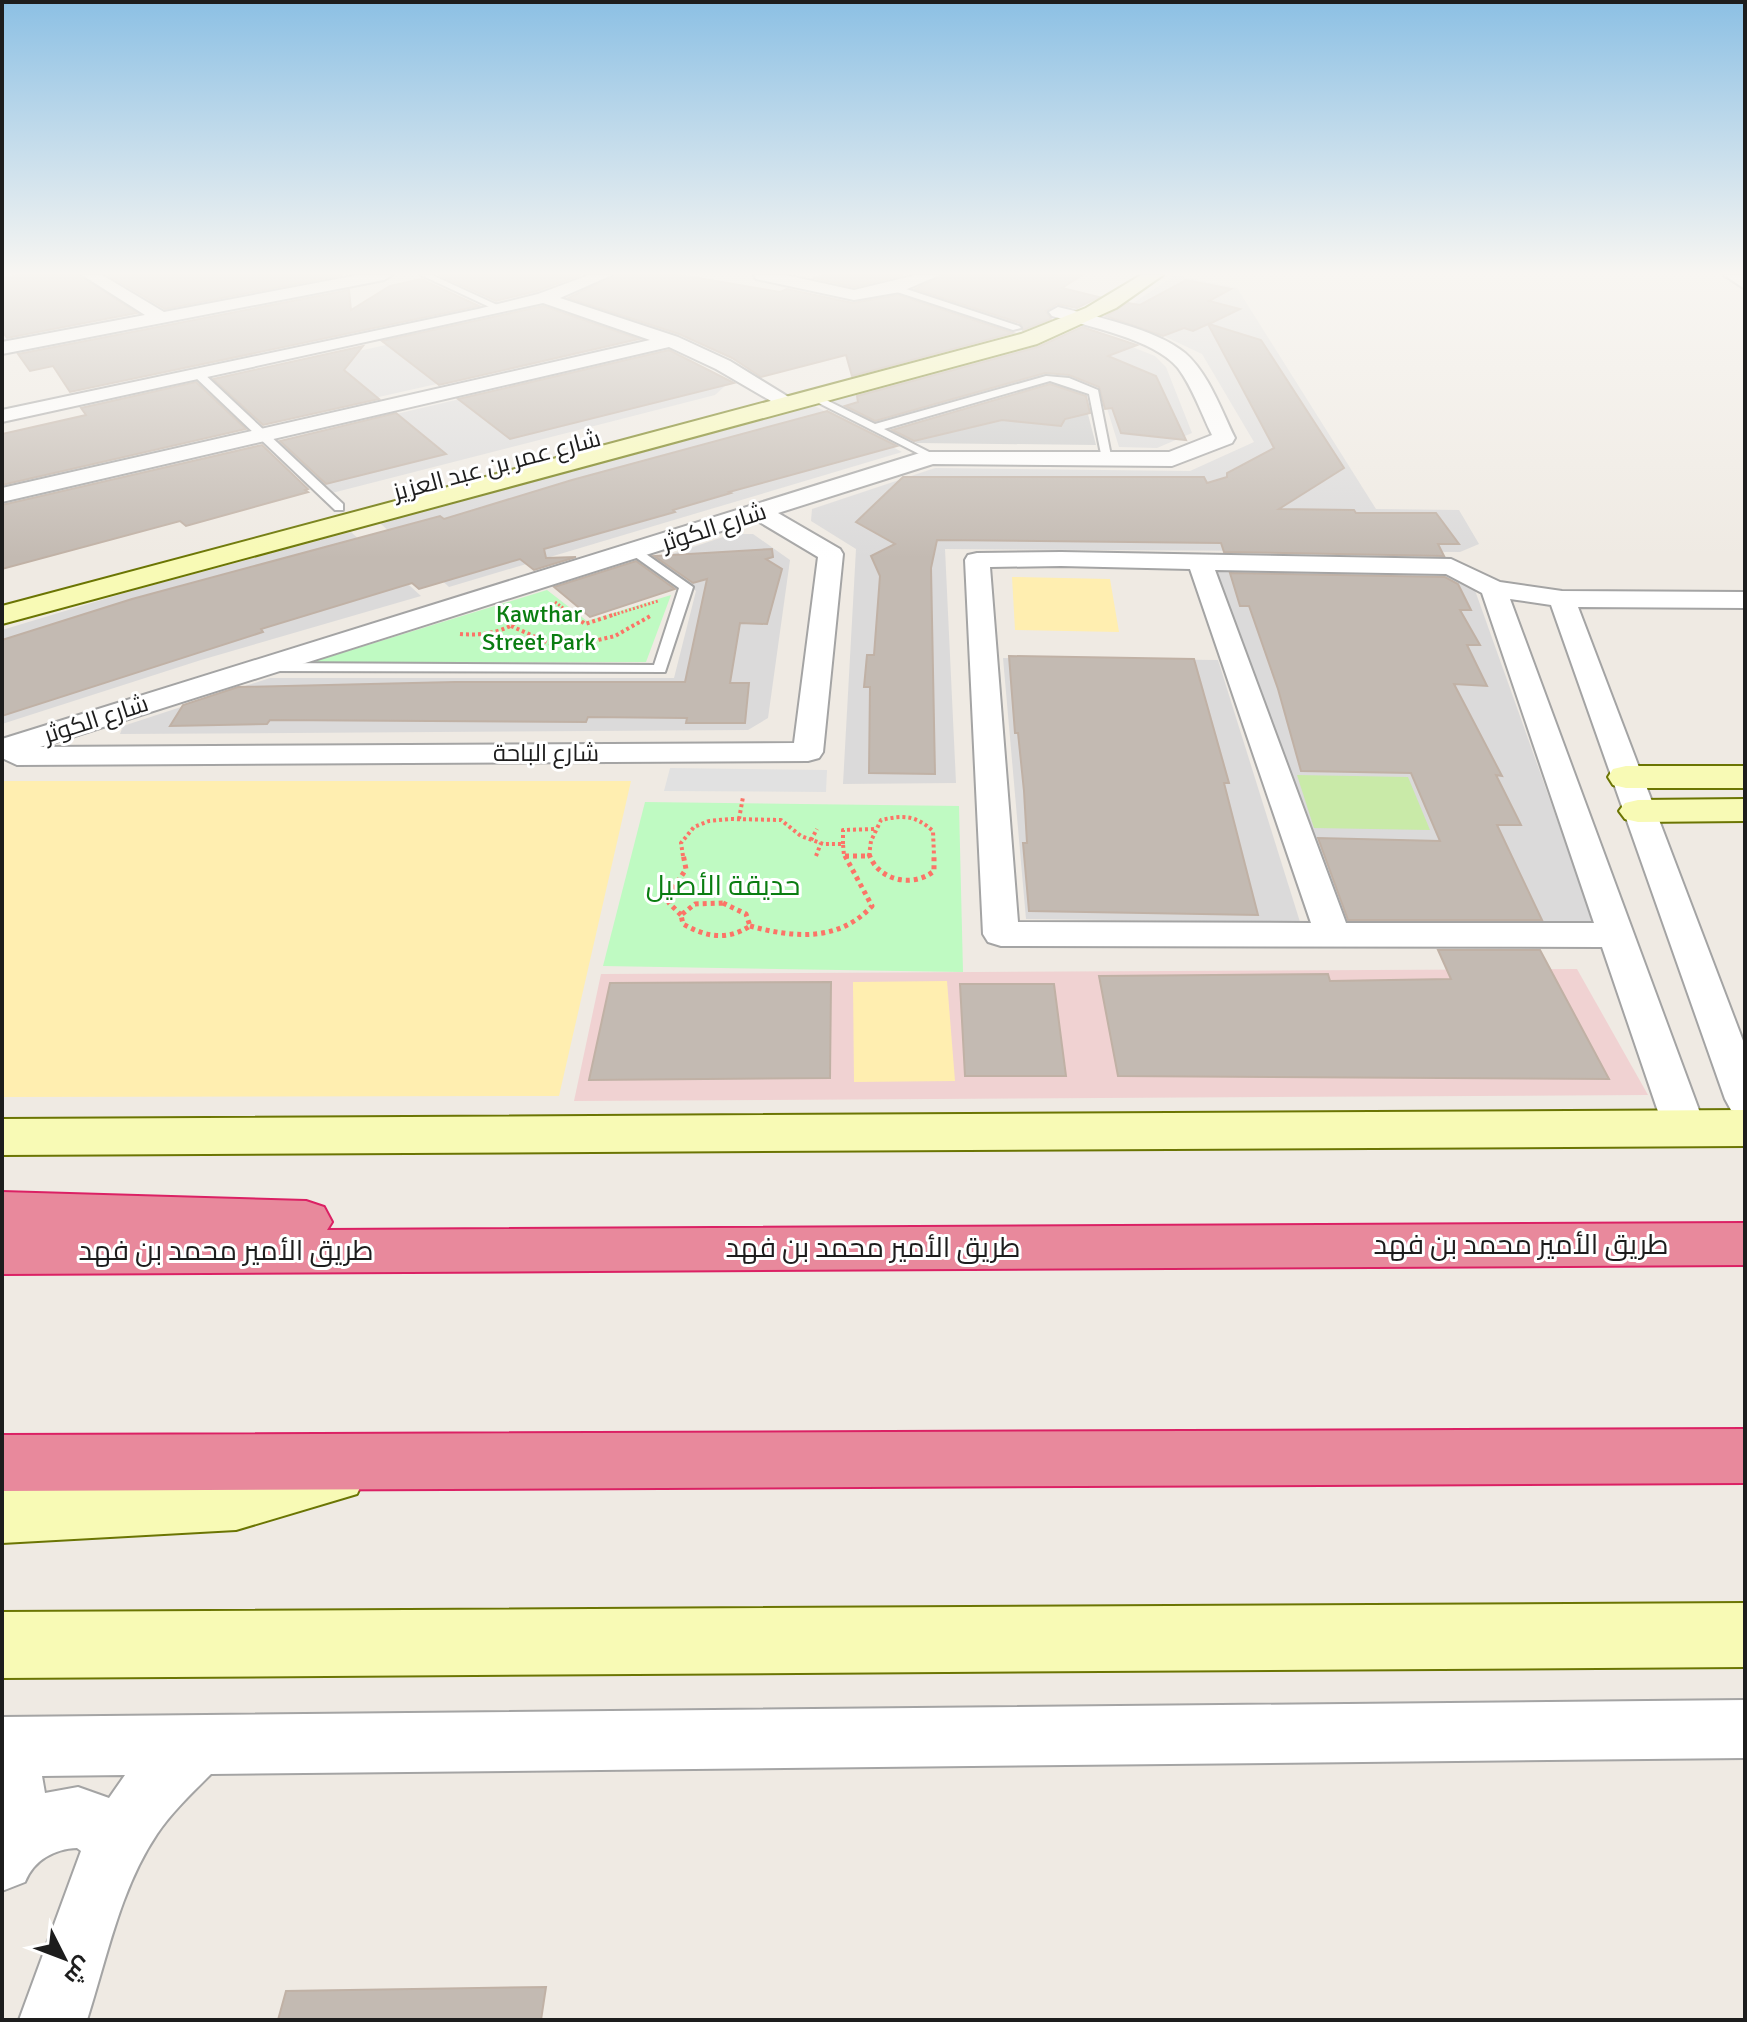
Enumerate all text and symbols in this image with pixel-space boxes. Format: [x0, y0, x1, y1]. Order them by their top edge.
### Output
street label: شارع عمر بن عبد العزيز [388, 423, 604, 509]
street label: شارع الكوثر [656, 496, 770, 560]
park label: Kawthar Street Park [482, 599, 596, 657]
street label: شارع الكوثر [38, 688, 152, 752]
street label: شارع الباحة [493, 738, 599, 769]
park label: حديقة الأصيل [646, 869, 800, 903]
street label: طريق الأمير محمد بن فهد [1373, 1228, 1669, 1262]
street label: طريق الأمير محمد بن فهد [725, 1231, 1021, 1265]
street label: طريق الأمير محمد بن فهد [78, 1234, 374, 1268]
north arrow [24, 1918, 104, 1998]
text: ش [59, 1952, 98, 1991]

